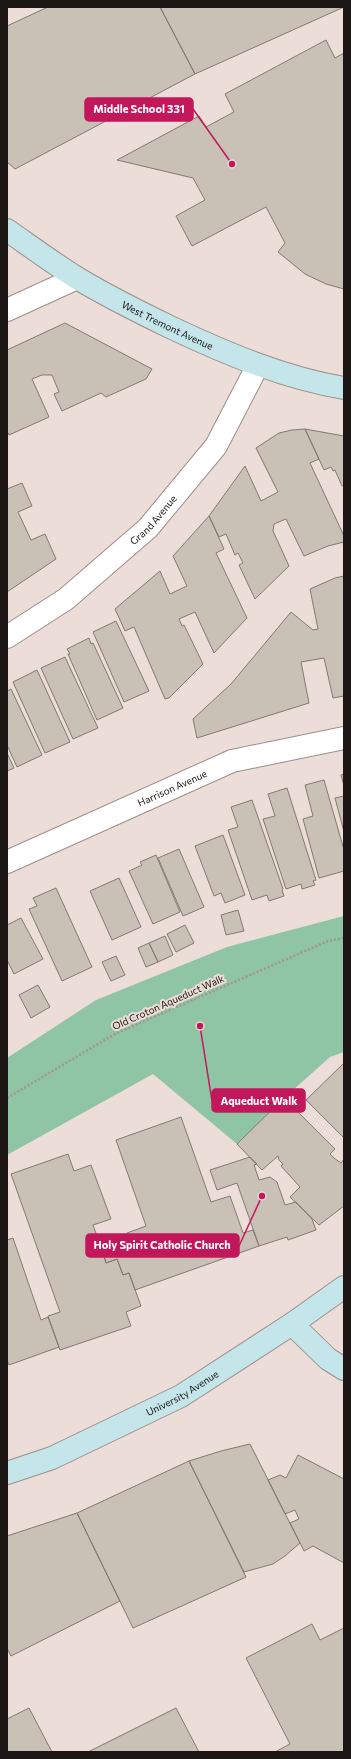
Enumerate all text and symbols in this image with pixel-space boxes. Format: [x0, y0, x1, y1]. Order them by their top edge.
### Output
callout: Middle School 331 [85, 98, 193, 121]
text: Middle School 331 [93, 102, 185, 115]
street label: West Tremont Avenue [120, 298, 215, 352]
street label: Grand Avenue [127, 493, 179, 547]
street label: Harrison Avenue [136, 767, 209, 809]
street label: Old Croton Aqueduct Walk [110, 972, 226, 1032]
callout: Aqueduct Walk [212, 1089, 305, 1112]
text: Aqueduct Walk [221, 1094, 298, 1107]
callout: Holy Spirit Catholic Church [86, 1234, 239, 1257]
text: Holy Spirit Catholic Church [93, 1238, 231, 1251]
street label: University Avenue [144, 1367, 220, 1418]

